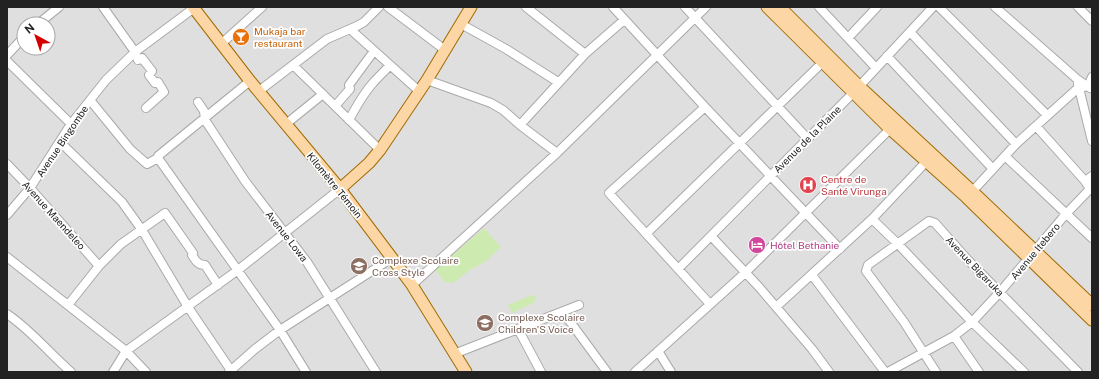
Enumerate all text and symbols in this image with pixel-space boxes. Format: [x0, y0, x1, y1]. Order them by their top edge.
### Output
north arrow [16, 16, 56, 56]
text: N [22, 21, 37, 36]
place label: Mukaja bar restaurant [254, 25, 306, 49]
bar icon: Mukaja bar restaurant [231, 27, 251, 47]
street label: Avenue Bingombe [34, 103, 91, 179]
street label: Avenue de la Plaine [771, 103, 843, 175]
street label: Kilomètre Témoin [305, 150, 365, 220]
place label: Centre de Santé Virunga [821, 173, 887, 197]
hospital icon: Centre de Santé Virunga [798, 175, 818, 195]
street label: Avenue Maendeleo [20, 178, 88, 252]
street label: Avenue Lowa [263, 208, 311, 264]
street label: Avenue Itebero [1008, 220, 1062, 282]
street label: Avenue Bigaruka [943, 234, 1007, 298]
hotel icon: Hôtel Bethanie [747, 235, 767, 255]
place label: Hôtel Bethanie [770, 239, 839, 251]
place label: Complexe Scolaire Cross Style [372, 254, 459, 278]
school or university icon: Complexe Scolaire Cross Style [349, 256, 369, 276]
place label: Complexe Scolaire Children'S Voice [498, 311, 585, 335]
school or university icon: Complexe Scolaire Children'S Voice [475, 313, 495, 333]

